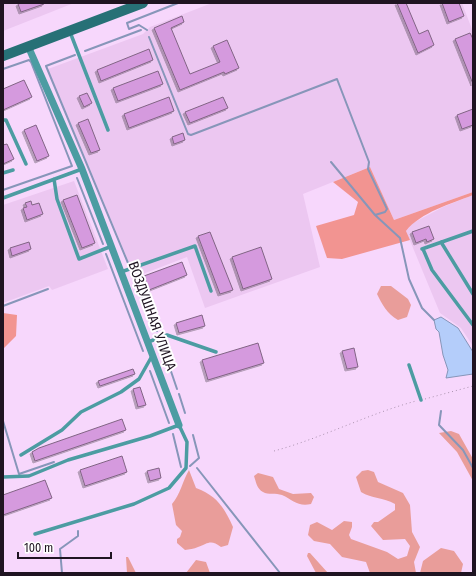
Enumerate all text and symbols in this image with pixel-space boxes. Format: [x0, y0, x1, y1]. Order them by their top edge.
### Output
street label: ВОЗДУШНАЯ УЛИЦА [124, 259, 180, 373]
scale bar [18, 534, 111, 560]
text: 100 m [24, 541, 53, 555]

